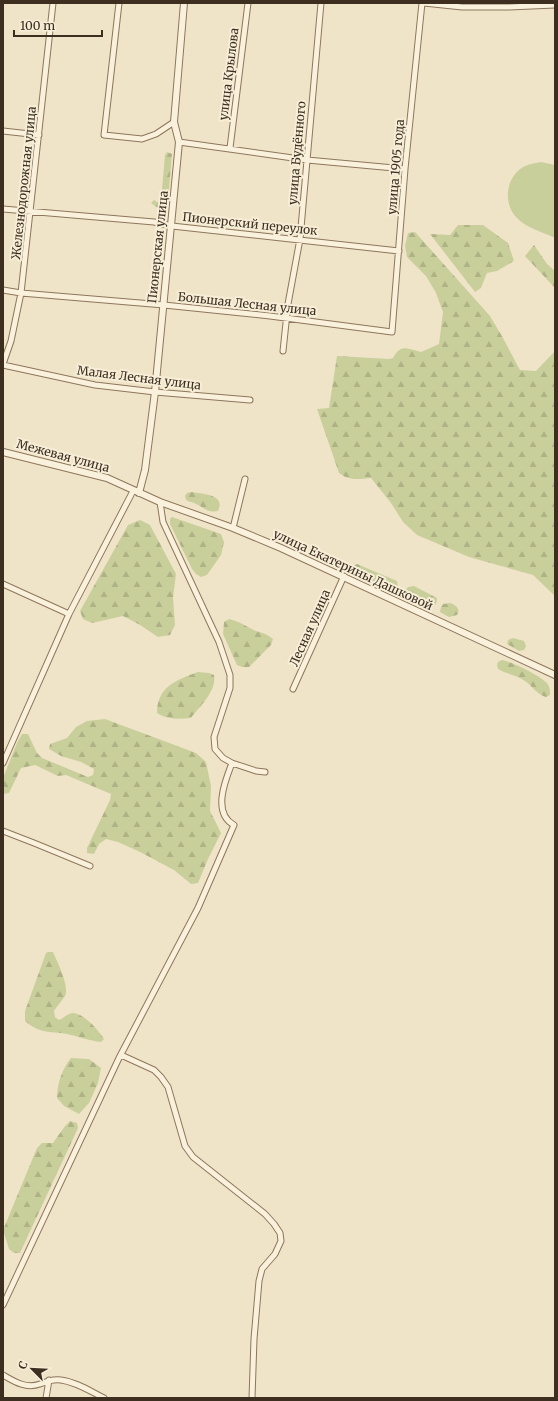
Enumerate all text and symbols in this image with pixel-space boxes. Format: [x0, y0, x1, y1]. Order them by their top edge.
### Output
scale bar [14, 12, 102, 38]
text: 100 m [20, 18, 55, 33]
street label: улица Крылова [215, 26, 242, 121]
street label: улица Будённого [284, 100, 309, 206]
street label: Железнодорожная улица [8, 105, 39, 260]
street label: улица 1905 года [384, 118, 407, 215]
street label: Пионерская улица [144, 189, 171, 304]
street label: Пионерский переулок [182, 209, 319, 238]
street label: Большая Лесная улица [177, 289, 318, 318]
street label: Малая Лесная улица [76, 362, 202, 393]
street label: Межевая улица [15, 436, 112, 475]
street label: улица Екатерины Дашковой [271, 526, 435, 613]
street label: Лесная улица [286, 587, 333, 669]
north arrow [12, 1349, 52, 1389]
text: С [15, 1359, 31, 1371]

